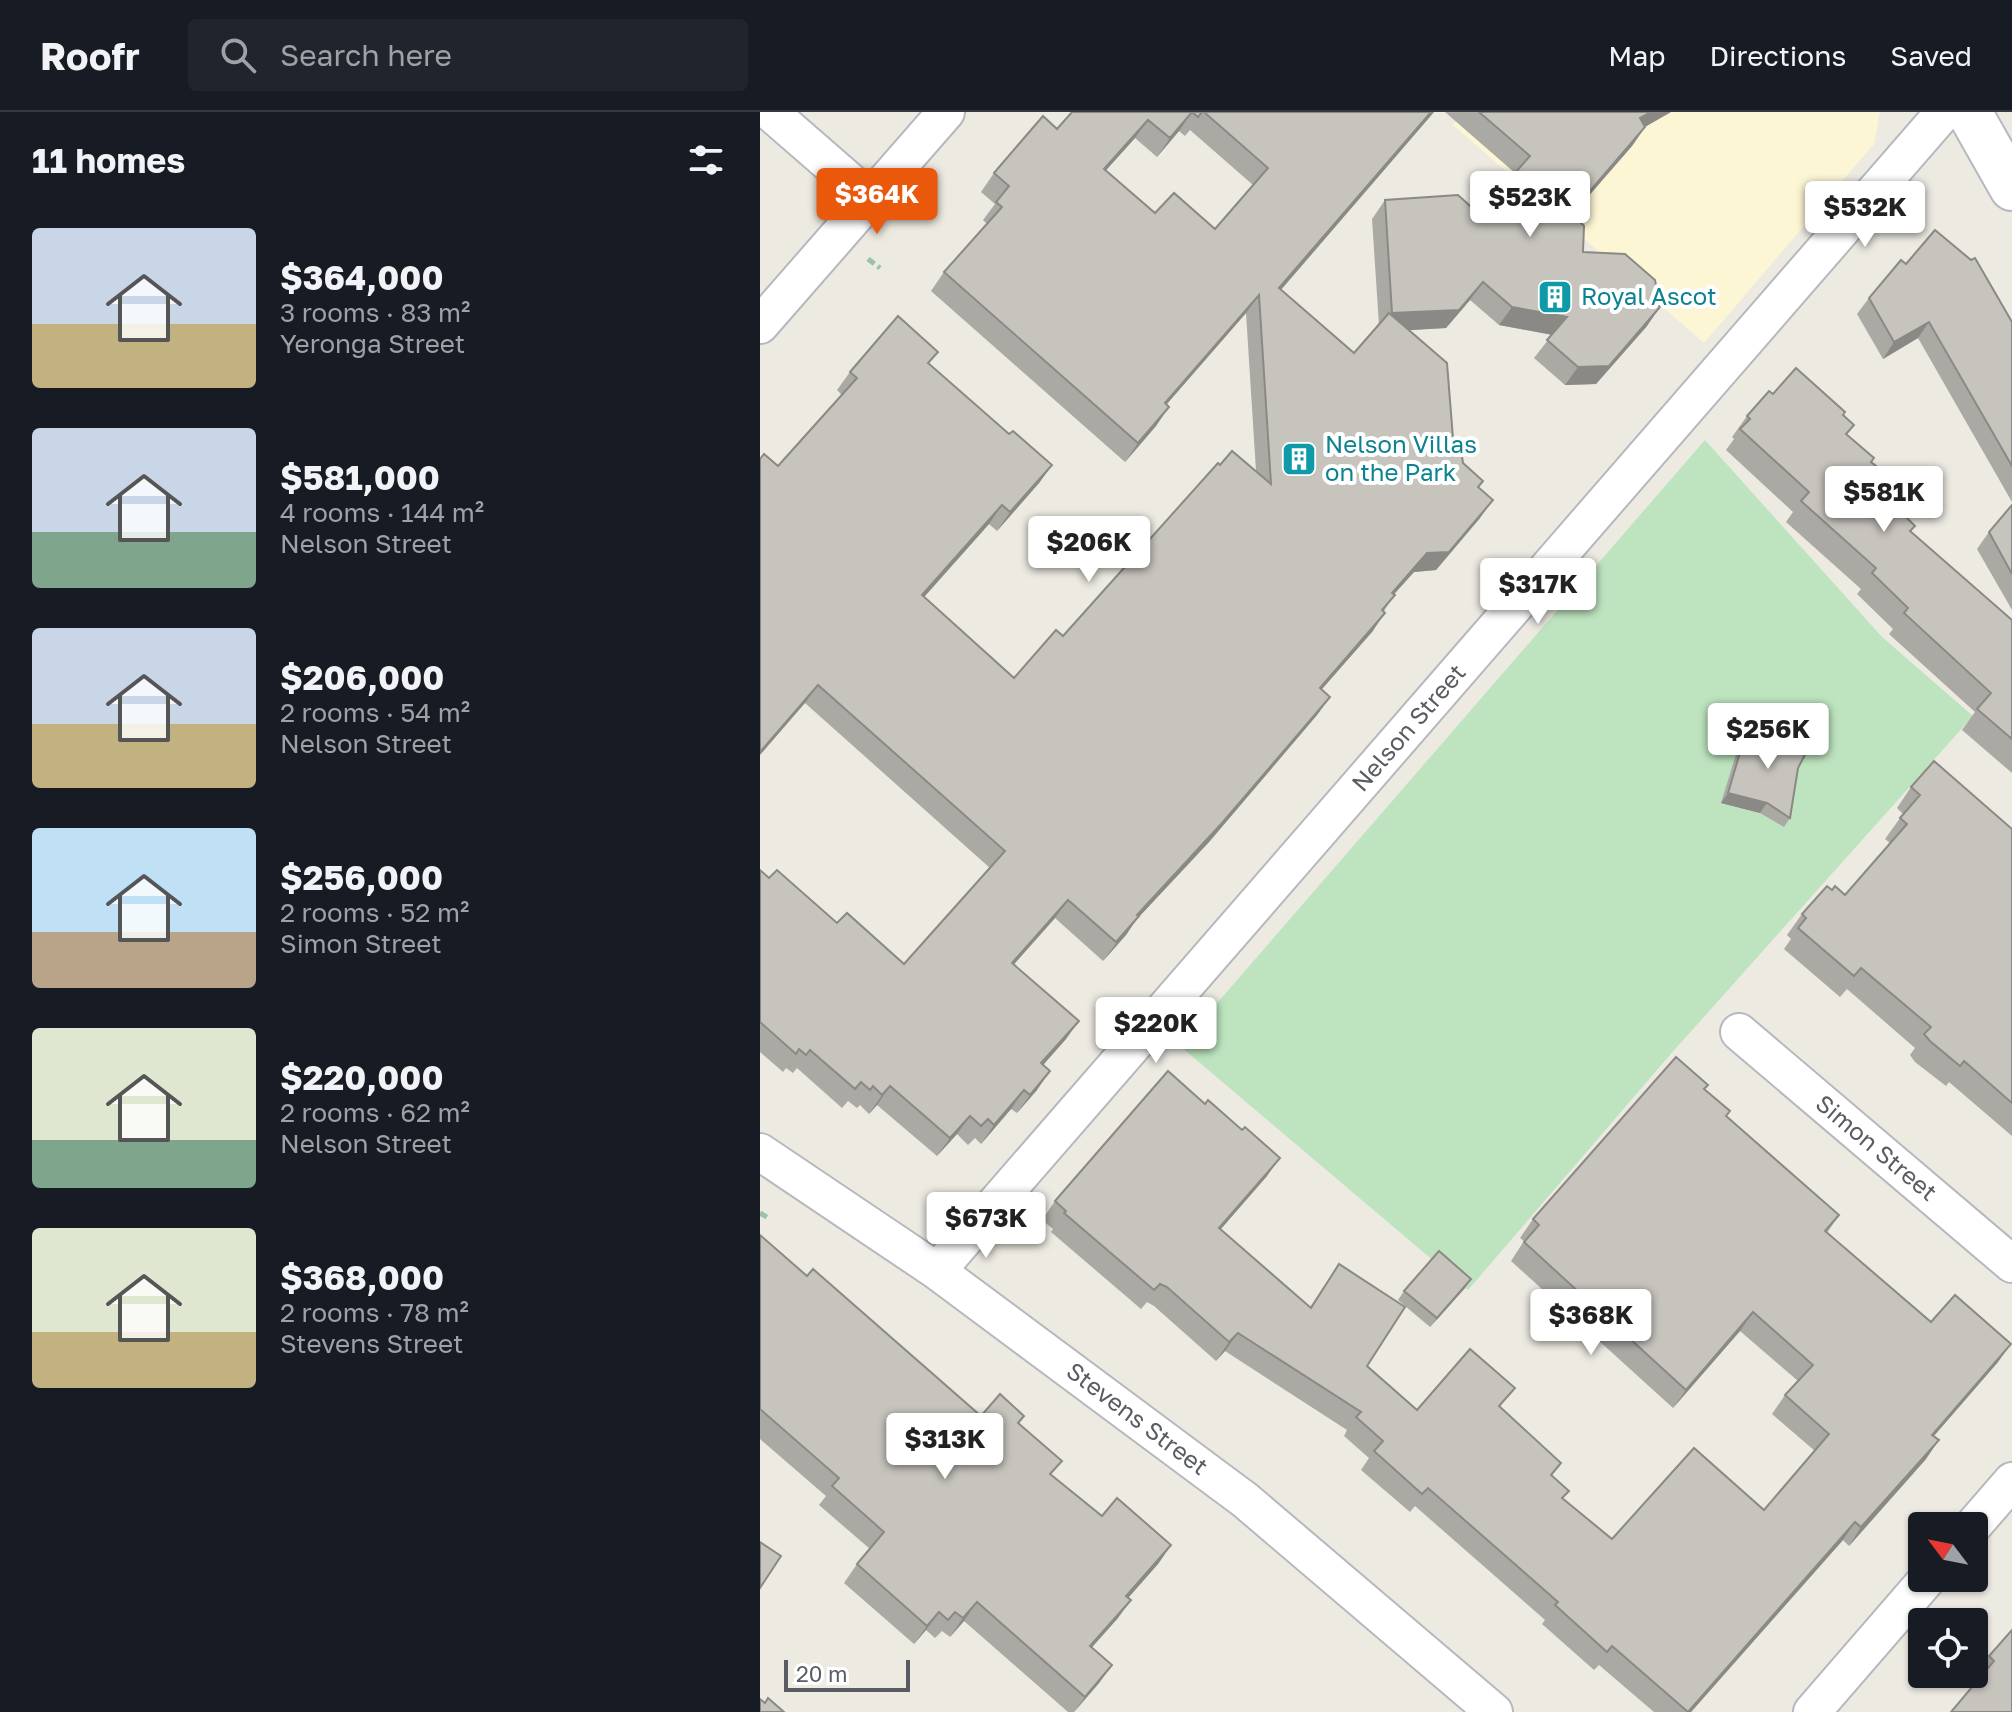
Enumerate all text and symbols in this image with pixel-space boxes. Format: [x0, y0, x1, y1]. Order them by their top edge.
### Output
search box [188, 19, 748, 91]
text: Roofr [40, 33, 140, 78]
icon: search [216, 33, 260, 77]
text: Search here [280, 37, 452, 73]
text: Map [1608, 39, 1665, 72]
text: Directions [1709, 39, 1846, 72]
text: Saved [1890, 39, 1972, 72]
icon: filters [684, 138, 728, 182]
text: 11 homes [32, 140, 185, 180]
pin: $364K [821, 168, 933, 236]
pin: $523K [1474, 171, 1586, 239]
text: $364K [835, 178, 919, 209]
text: $523K [1488, 181, 1572, 212]
pin: $532K [1809, 181, 1921, 249]
text: $532K [1823, 191, 1907, 222]
text: $364,000 [280, 257, 444, 297]
icon: home [96, 260, 192, 356]
building icon: Royal Ascot [1536, 278, 1574, 316]
place label: Royal Ascot [1581, 281, 1717, 310]
text: 3 rooms · 83 m² [280, 297, 470, 328]
text: Yeronga Street [280, 328, 465, 359]
place label: Nelson Villas on the Park [1325, 429, 1477, 486]
building icon: Nelson Villas on the Park [1280, 440, 1318, 478]
text: $581,000 [280, 457, 440, 497]
icon: home [96, 460, 192, 556]
pin: $581K [1828, 466, 1940, 534]
text: $581K [1843, 476, 1925, 507]
text: 4 rooms · 144 m² [280, 497, 484, 528]
pin: $206K [1033, 516, 1145, 584]
text: $206K [1046, 526, 1132, 557]
text: Nelson Street [280, 528, 452, 559]
pin: $317K [1482, 558, 1594, 626]
text: $317K [1498, 568, 1578, 599]
text: $206,000 [280, 657, 444, 697]
street label: Nelson Street [1345, 658, 1471, 796]
icon: home [96, 660, 192, 756]
text: 2 rooms · 54 m² [280, 697, 470, 728]
pin: $256K [1712, 703, 1824, 771]
text: $256K [1726, 713, 1810, 744]
text: Nelson Street [280, 728, 452, 759]
text: $256,000 [280, 857, 443, 897]
icon: home [96, 860, 192, 956]
text: 2 rooms · 52 m² [280, 897, 469, 928]
text: Simon Street [280, 928, 442, 959]
pin: $220K [1100, 997, 1212, 1065]
text: $220K [1114, 1007, 1198, 1038]
text: $220,000 [280, 1057, 444, 1097]
icon: home [96, 1060, 192, 1156]
street label: Simon Street [1810, 1088, 1943, 1206]
text: 2 rooms · 62 m² [280, 1097, 470, 1128]
text: Nelson Street [280, 1128, 452, 1159]
pin: $673K [930, 1192, 1042, 1260]
text: $673K [945, 1202, 1027, 1233]
text: $368,000 [280, 1257, 444, 1297]
icon: home [96, 1260, 192, 1356]
pin: $368K [1535, 1289, 1647, 1357]
text: 2 rooms · 78 m² [280, 1297, 469, 1328]
text: $368K [1548, 1299, 1634, 1330]
text: Stevens Street [280, 1328, 463, 1359]
street label: Stevens Street [1062, 1355, 1214, 1480]
pin: $313K [889, 1413, 1001, 1481]
text: $313K [904, 1423, 986, 1454]
north arrow [1908, 1512, 1988, 1592]
map controls [1908, 1512, 1988, 1688]
button: locate [1908, 1608, 1988, 1688]
scale bar [784, 1656, 910, 1692]
text: 20 m [796, 1660, 847, 1687]

